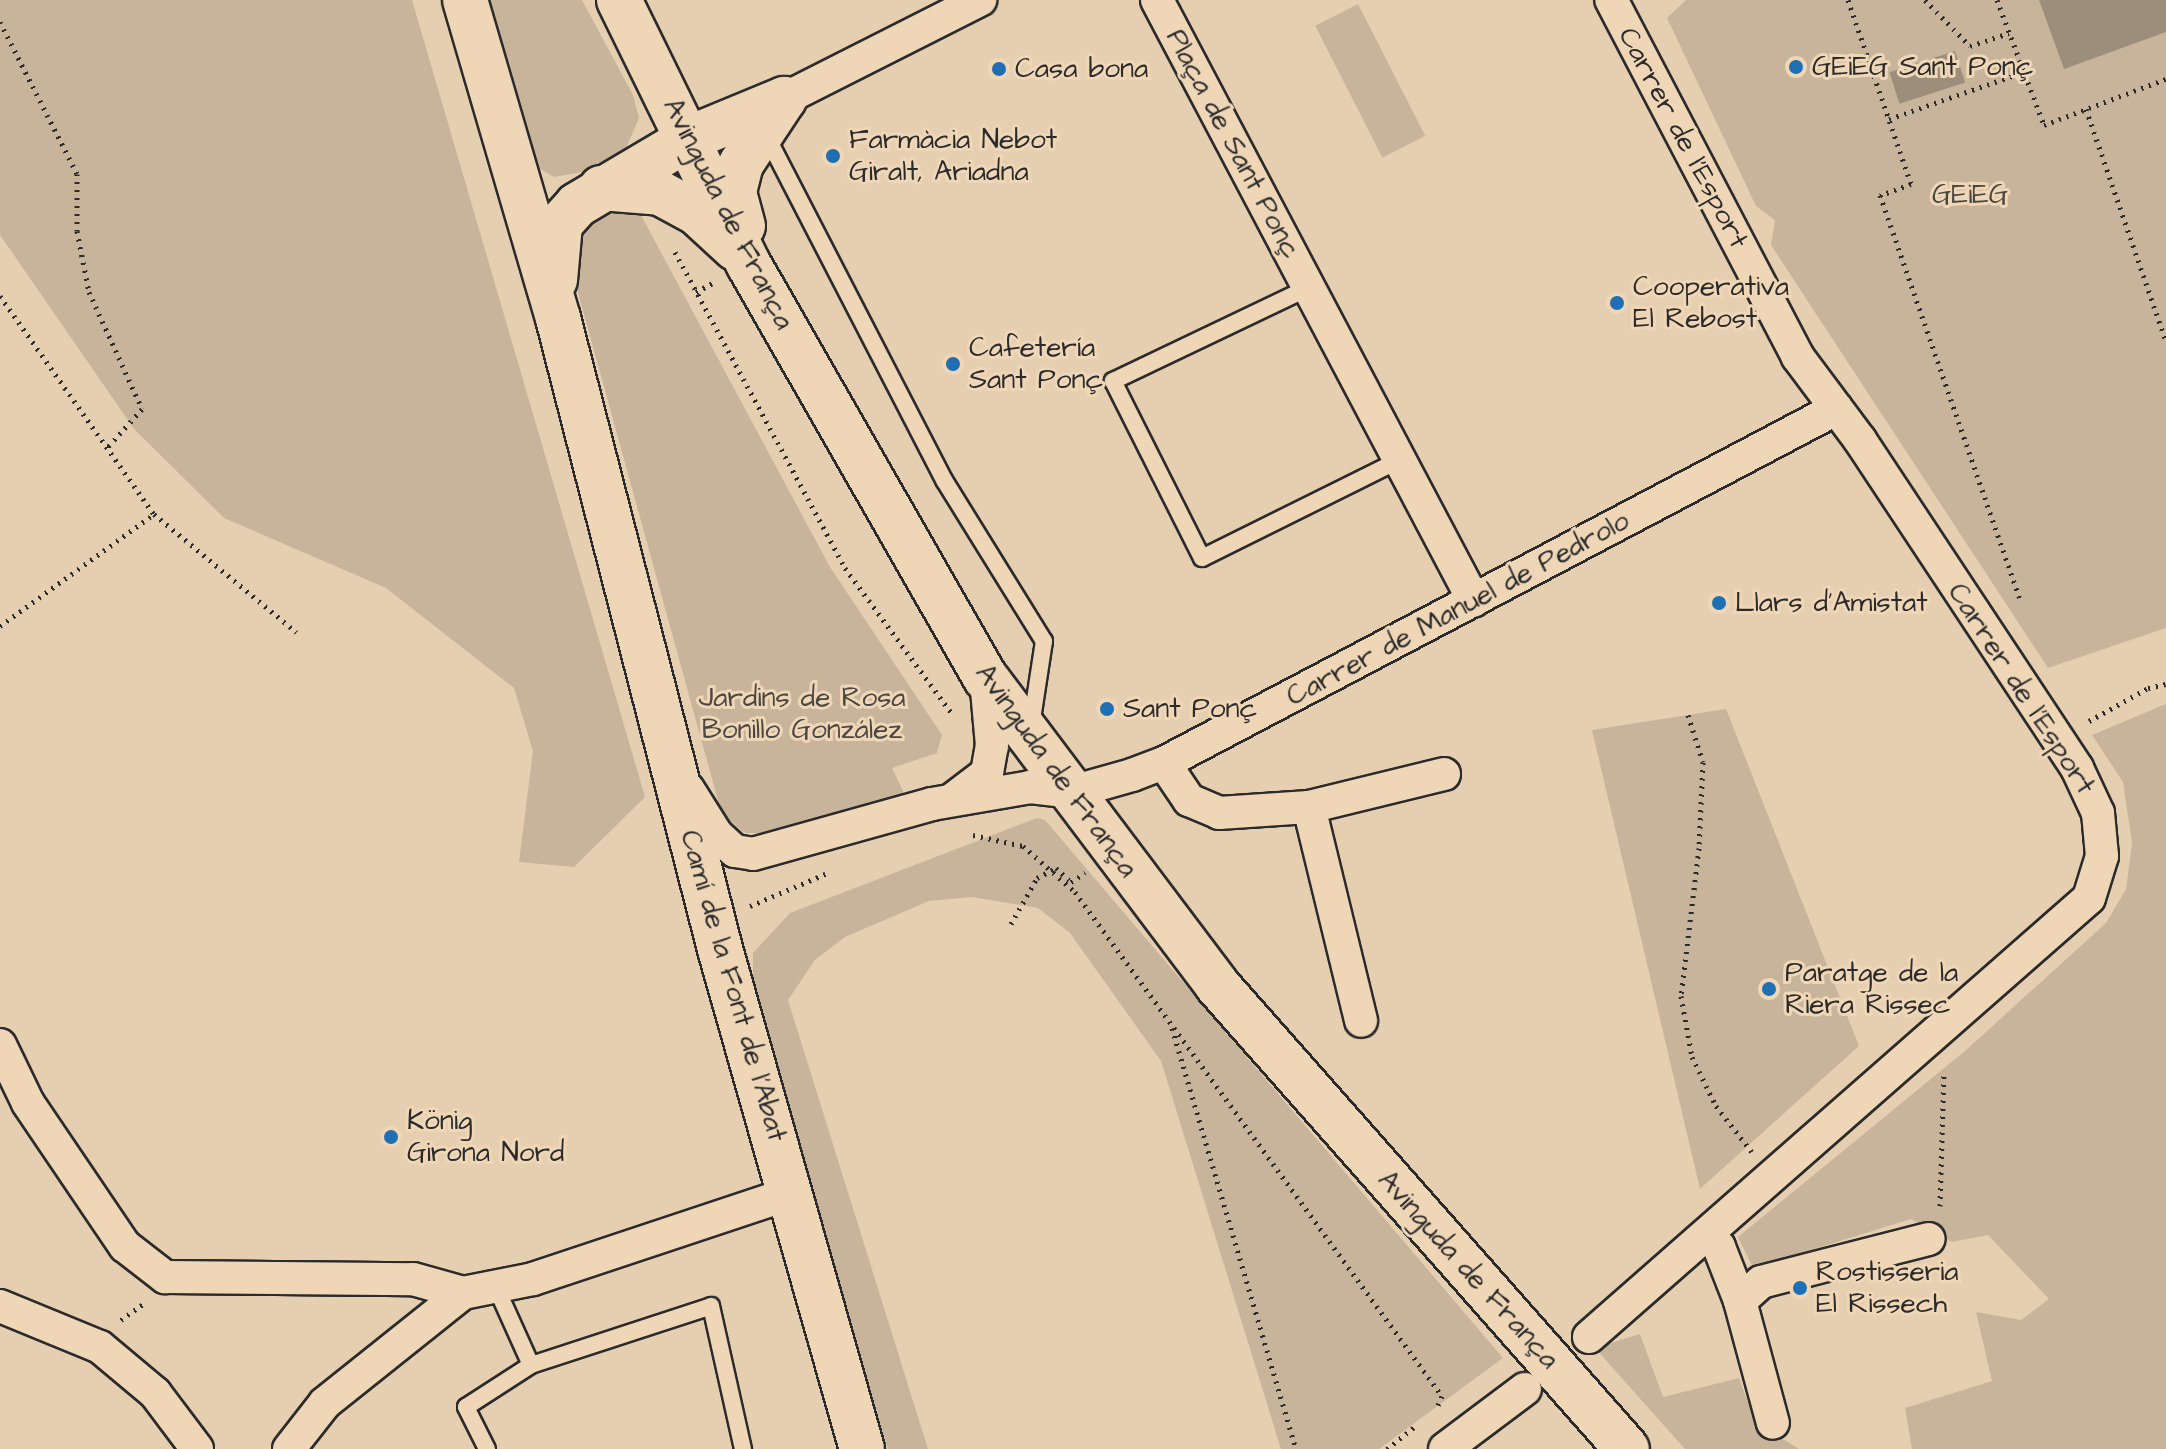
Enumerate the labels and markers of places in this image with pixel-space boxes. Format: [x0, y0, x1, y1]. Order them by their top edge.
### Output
place label: GEiEG Sant Ponç [1812, 50, 2033, 84]
place label: Casa bona [1015, 52, 1148, 86]
marker: GEiEG Sant Ponç [1787, 58, 1805, 76]
marker: Casa bona [990, 60, 1008, 78]
place label: Farmàcia Nebot Giralt, Ariadna [849, 123, 1057, 189]
marker: Farmàcia Nebot Giralt, Ariadna [824, 147, 842, 165]
place label: Cooperativa El Rebost [1633, 270, 1789, 336]
marker: Cooperativa El Rebost [1608, 294, 1626, 312]
place label: Cafetería Sant Ponç [969, 331, 1103, 397]
marker: Cafetería Sant Ponç [944, 355, 962, 373]
place label: Llars d'Amistat [1735, 586, 1928, 620]
marker: Llars d'Amistat [1710, 594, 1728, 612]
place label: Sant Ponç [1123, 692, 1257, 726]
marker: Sant Ponç [1098, 700, 1116, 718]
place label: Paratge de la Riera Rissec [1785, 956, 1958, 1022]
marker: Paratge de la Riera Rissec [1760, 980, 1778, 998]
place label: König Girona Nord [407, 1104, 564, 1170]
marker: König Girona Nord [382, 1128, 400, 1146]
place label: Rostisseria El Rissech [1816, 1255, 1959, 1321]
marker: Rostisseria El Rissech [1791, 1279, 1809, 1297]

